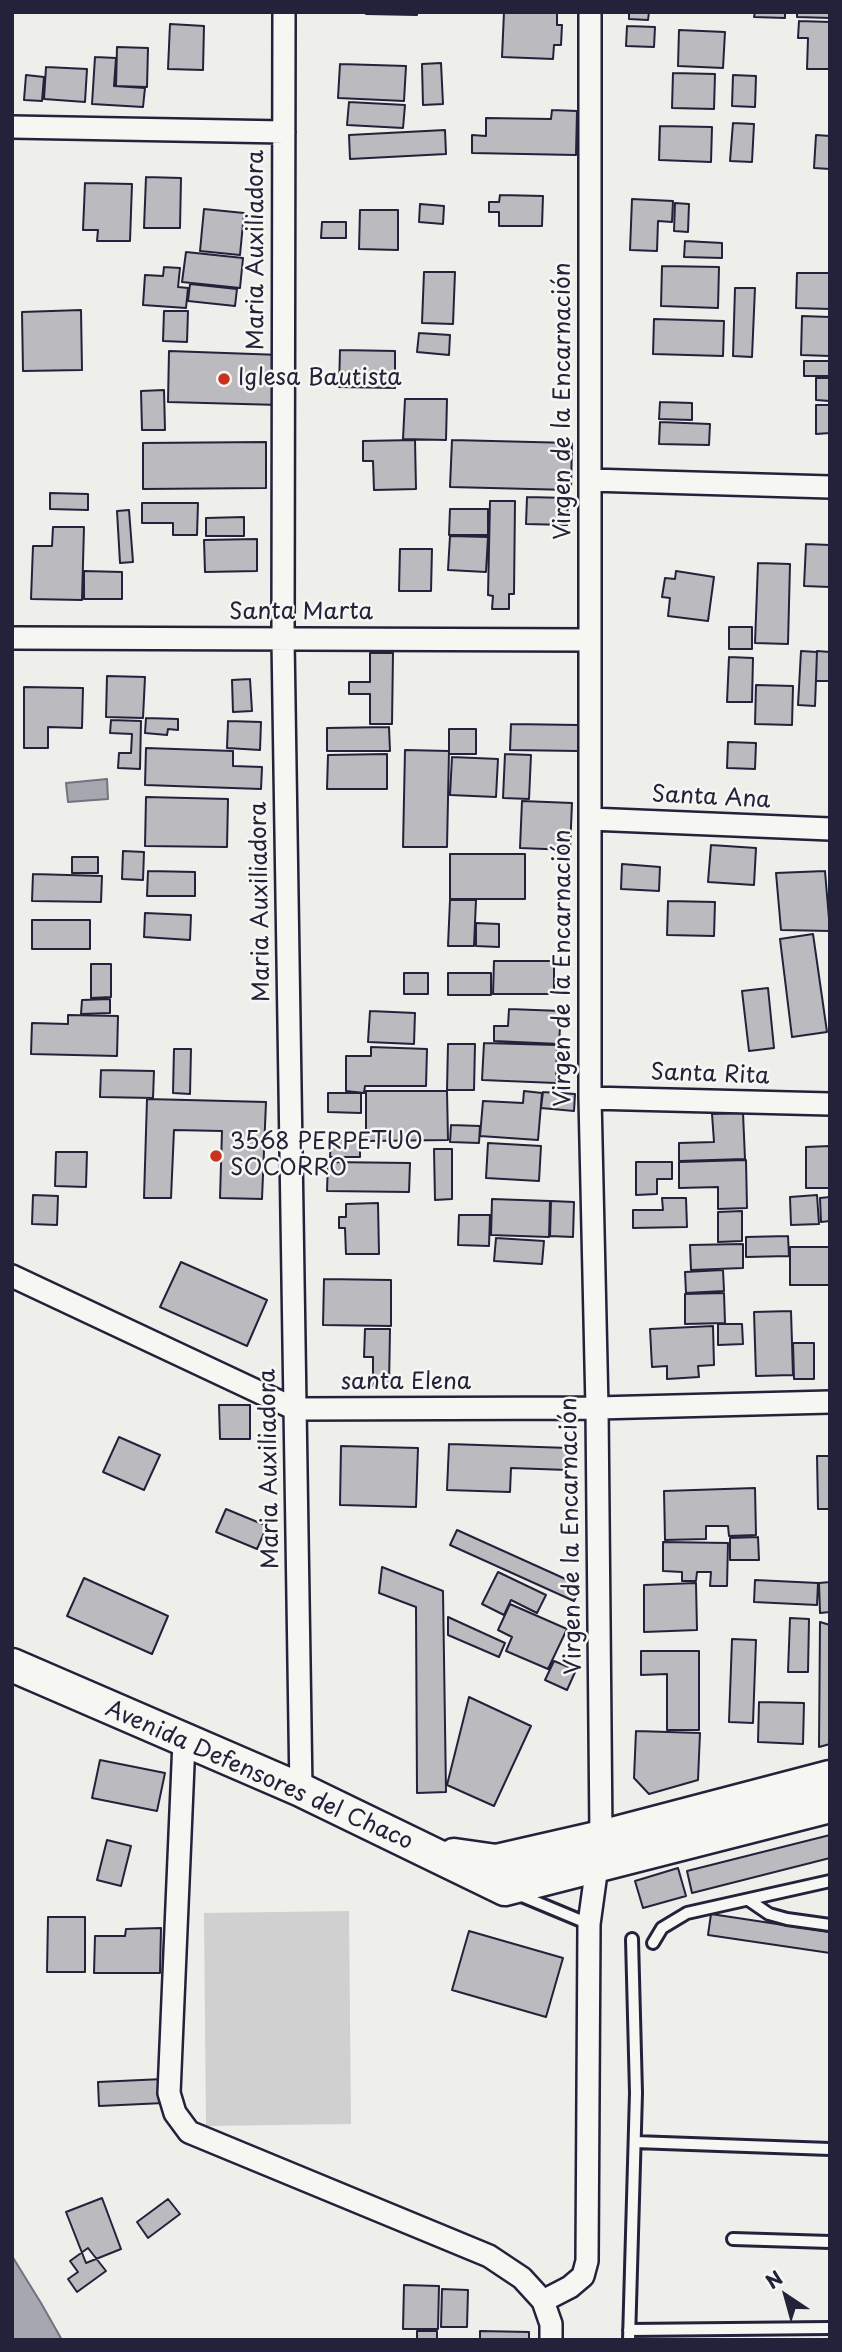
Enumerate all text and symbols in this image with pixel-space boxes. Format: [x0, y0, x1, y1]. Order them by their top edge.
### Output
street label: Maria Auxiliadora [243, 150, 271, 350]
street label: Virgen de la Encarnación [550, 262, 578, 540]
place label: Iglesa Bautista [238, 365, 402, 393]
marker: Iglesa Bautista [216, 371, 232, 387]
street label: Santa Marta [229, 599, 373, 627]
street label: Santa Ana [651, 781, 771, 815]
street label: Maria Auxiliadora [245, 802, 277, 1002]
street label: Virgen de la Encarnación [550, 829, 578, 1107]
street label: Santa Rita [650, 1059, 770, 1091]
place label: 3568 PERPETUO SOCORRO [230, 1129, 423, 1183]
marker: 3568 PERPETUO SOCORRO [208, 1148, 224, 1164]
street label: Maria Auxiliadora [254, 1369, 286, 1569]
street label: santa Elena [341, 1369, 471, 1397]
street label: Virgen de la Encarnación [556, 1397, 588, 1675]
street label: Avenida Defensores del Chaco [101, 1696, 417, 1856]
north arrow [751, 2261, 821, 2331]
text: N [759, 2263, 788, 2295]

